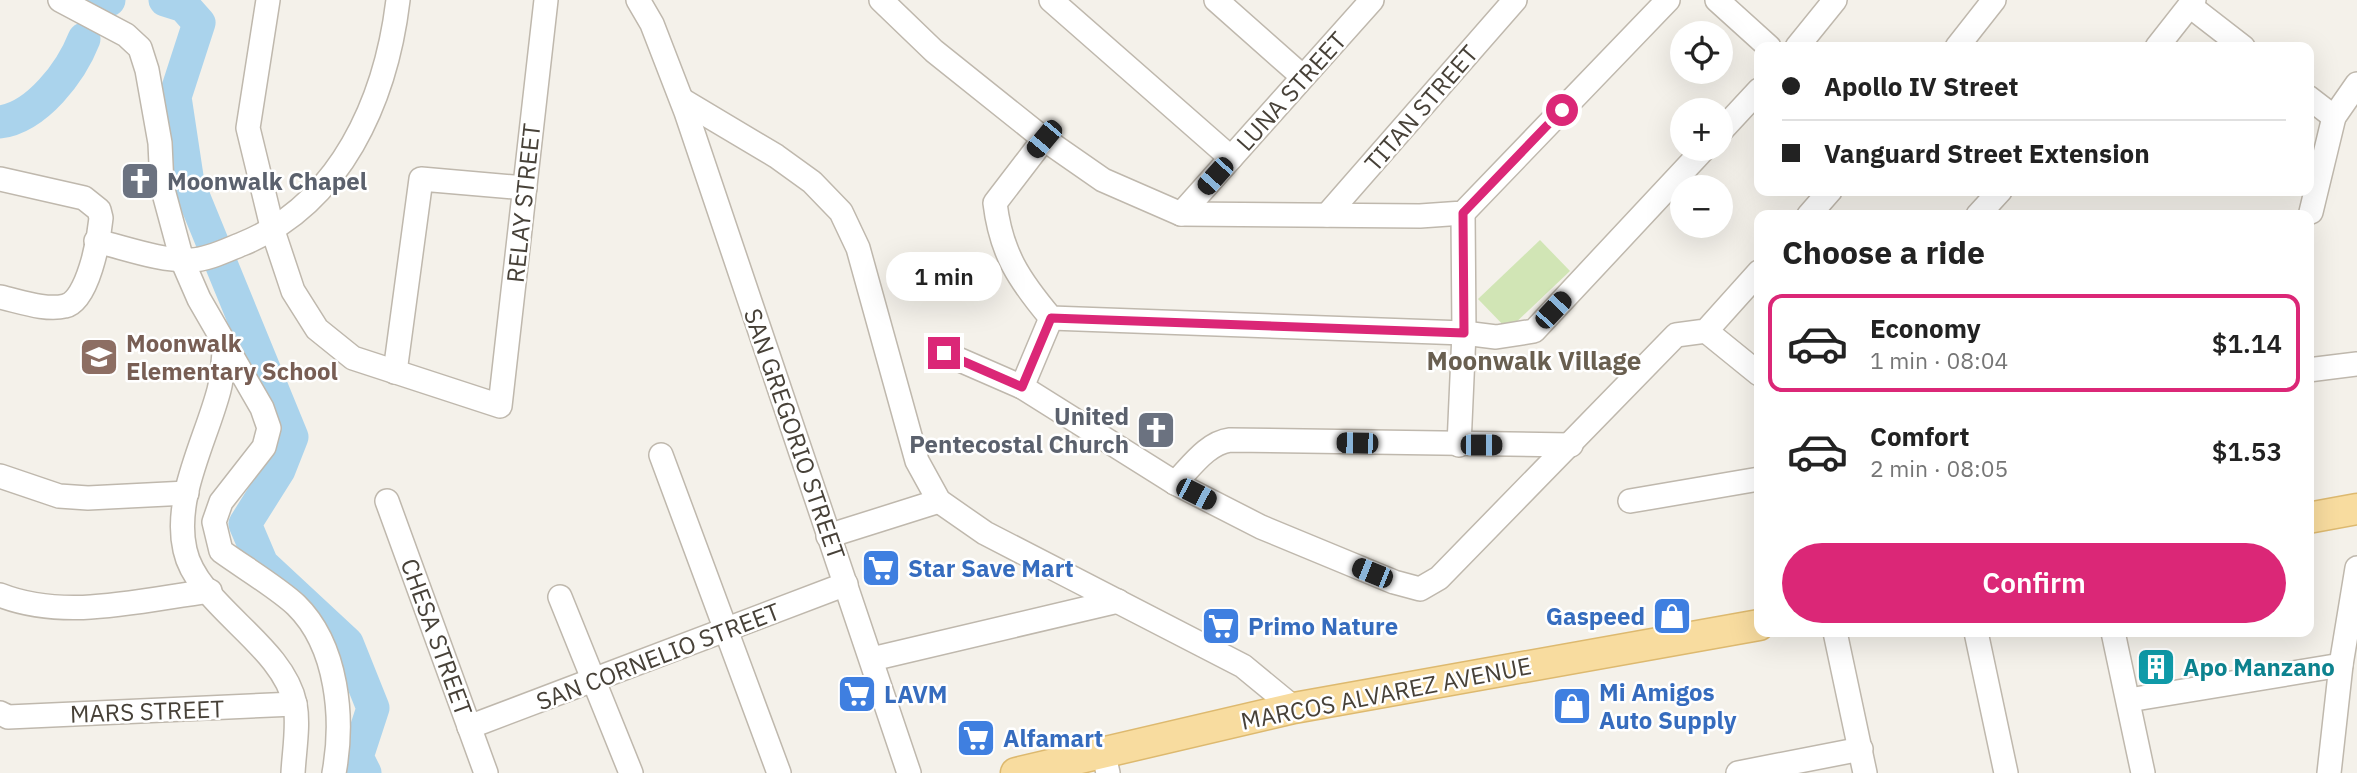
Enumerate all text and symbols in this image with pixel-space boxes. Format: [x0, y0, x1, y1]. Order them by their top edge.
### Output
map controls [1670, 21, 1733, 238]
button: locate [1670, 21, 1733, 84]
street label: LUNA STREET [1229, 24, 1353, 157]
street label: TITAN STREET [1357, 38, 1485, 178]
text: Apollo IV Street [1824, 69, 2019, 103]
route start [1546, 94, 1578, 126]
button: + [1670, 98, 1733, 161]
car [1023, 116, 1066, 162]
street label: RELAY STREET [499, 121, 547, 284]
text: Vanguard Street Extension [1824, 136, 2150, 170]
car [1194, 153, 1237, 199]
church icon: Moonwalk Chapel [119, 160, 161, 202]
place label: Moonwalk Chapel [167, 165, 367, 197]
button: − [1670, 175, 1733, 238]
text: Choose a ride [1782, 231, 1985, 273]
callout: 1 min [886, 252, 1002, 300]
text: 1 min [914, 261, 974, 291]
car [1531, 287, 1576, 333]
street label: SAN GREGORIO STREET [737, 304, 853, 564]
text: Economy [1870, 311, 1981, 345]
icon: car [1786, 312, 1849, 375]
text: $1.14 [2212, 326, 2282, 360]
place label: Moonwalk Elementary School [126, 327, 338, 387]
school or university icon: Moonwalk Elementary School [78, 336, 120, 378]
route end [928, 337, 960, 369]
district label: Moonwalk Village [1427, 343, 1641, 377]
text: 1 min · 08:04 [1870, 345, 2008, 375]
place label: United Pentecostal Church [909, 400, 1129, 460]
church icon: United Pentecostal Church [1135, 409, 1177, 451]
text: Comfort [1870, 419, 1969, 453]
icon: car [1786, 420, 1849, 483]
car [1336, 432, 1379, 454]
text: $1.53 [2212, 434, 2282, 468]
car [1461, 435, 1503, 456]
text: 2 min · 08:05 [1870, 453, 2008, 483]
car [1173, 475, 1220, 513]
button: Confirm [1782, 543, 2286, 623]
supermarket icon: Star Save Mart [860, 547, 902, 589]
place label: Star Save Mart [908, 552, 1074, 584]
street label: CHESA STREET [394, 554, 480, 720]
car [1349, 555, 1396, 591]
street label: SAN CORNELIO STREET [532, 595, 785, 717]
shop icon: Gaspeed [1651, 595, 1693, 637]
place label: Gaspeed [1546, 600, 1645, 632]
supermarket icon: Primo Nature [1200, 605, 1242, 647]
place label: Primo Nature [1248, 610, 1398, 642]
building icon: Apo Manzano [2135, 646, 2177, 688]
street label: MARCOS ALVAREZ AVENUE [1238, 649, 1534, 737]
place label: Apo Manzano [2183, 651, 2335, 683]
supermarket icon: LAVM [836, 673, 878, 715]
place label: Mi Amigos Auto Supply [1599, 676, 1737, 736]
place label: LAVM [884, 678, 948, 710]
shop icon: Mi Amigos Auto Supply [1551, 685, 1593, 727]
street label: MARS STREET [69, 692, 225, 730]
supermarket icon: Alfamart [955, 717, 997, 759]
place label: Alfamart [1003, 722, 1103, 754]

